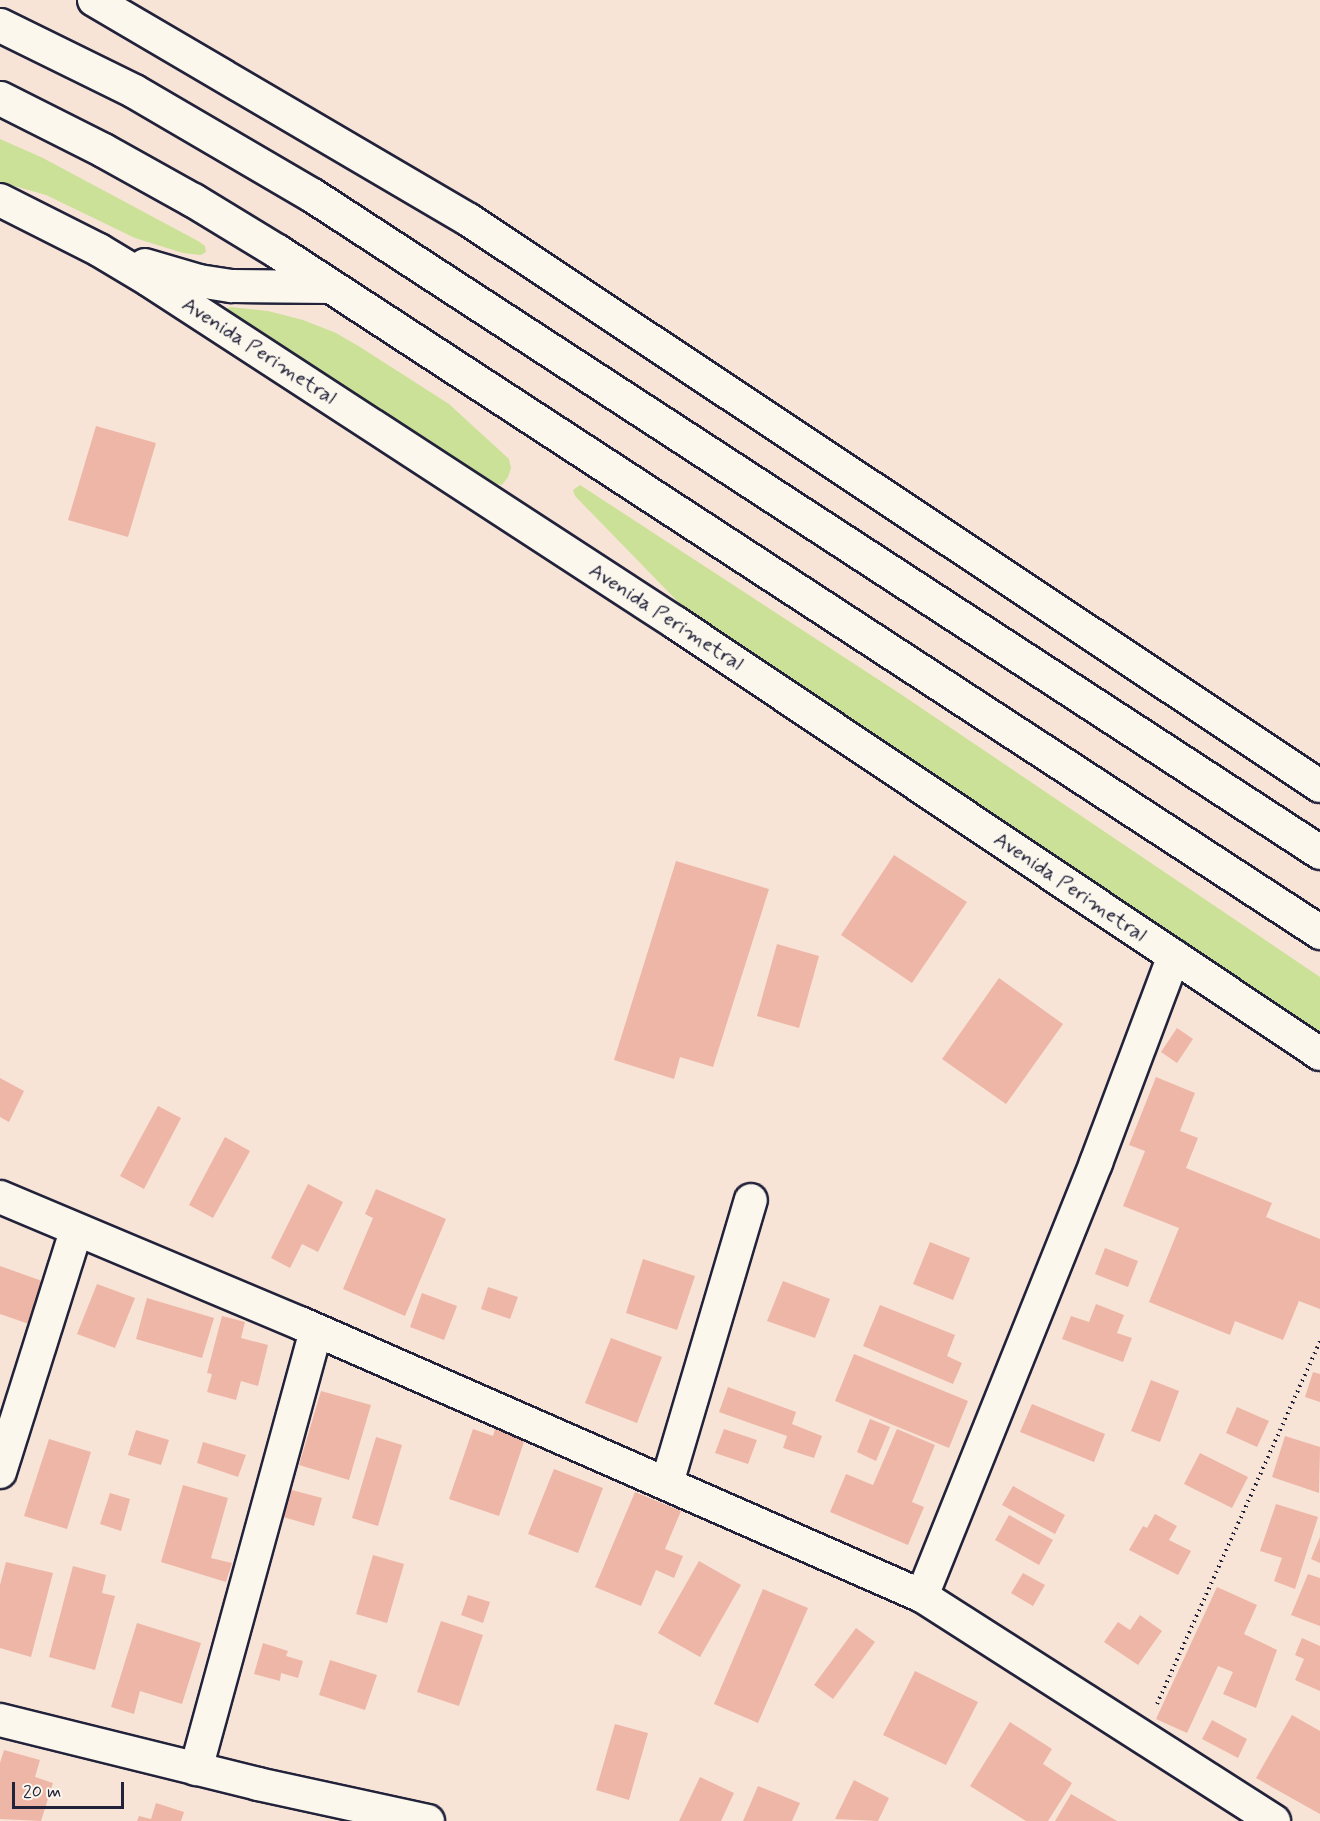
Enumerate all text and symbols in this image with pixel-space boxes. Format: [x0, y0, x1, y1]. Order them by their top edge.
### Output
street label: Avenida Perimetral [177, 292, 341, 410]
street label: Avenida Perimetral [584, 558, 748, 676]
street label: Avenida Perimetral [989, 827, 1151, 947]
scale bar [15, 1770, 128, 1808]
text: 20 m [23, 1780, 61, 1804]

